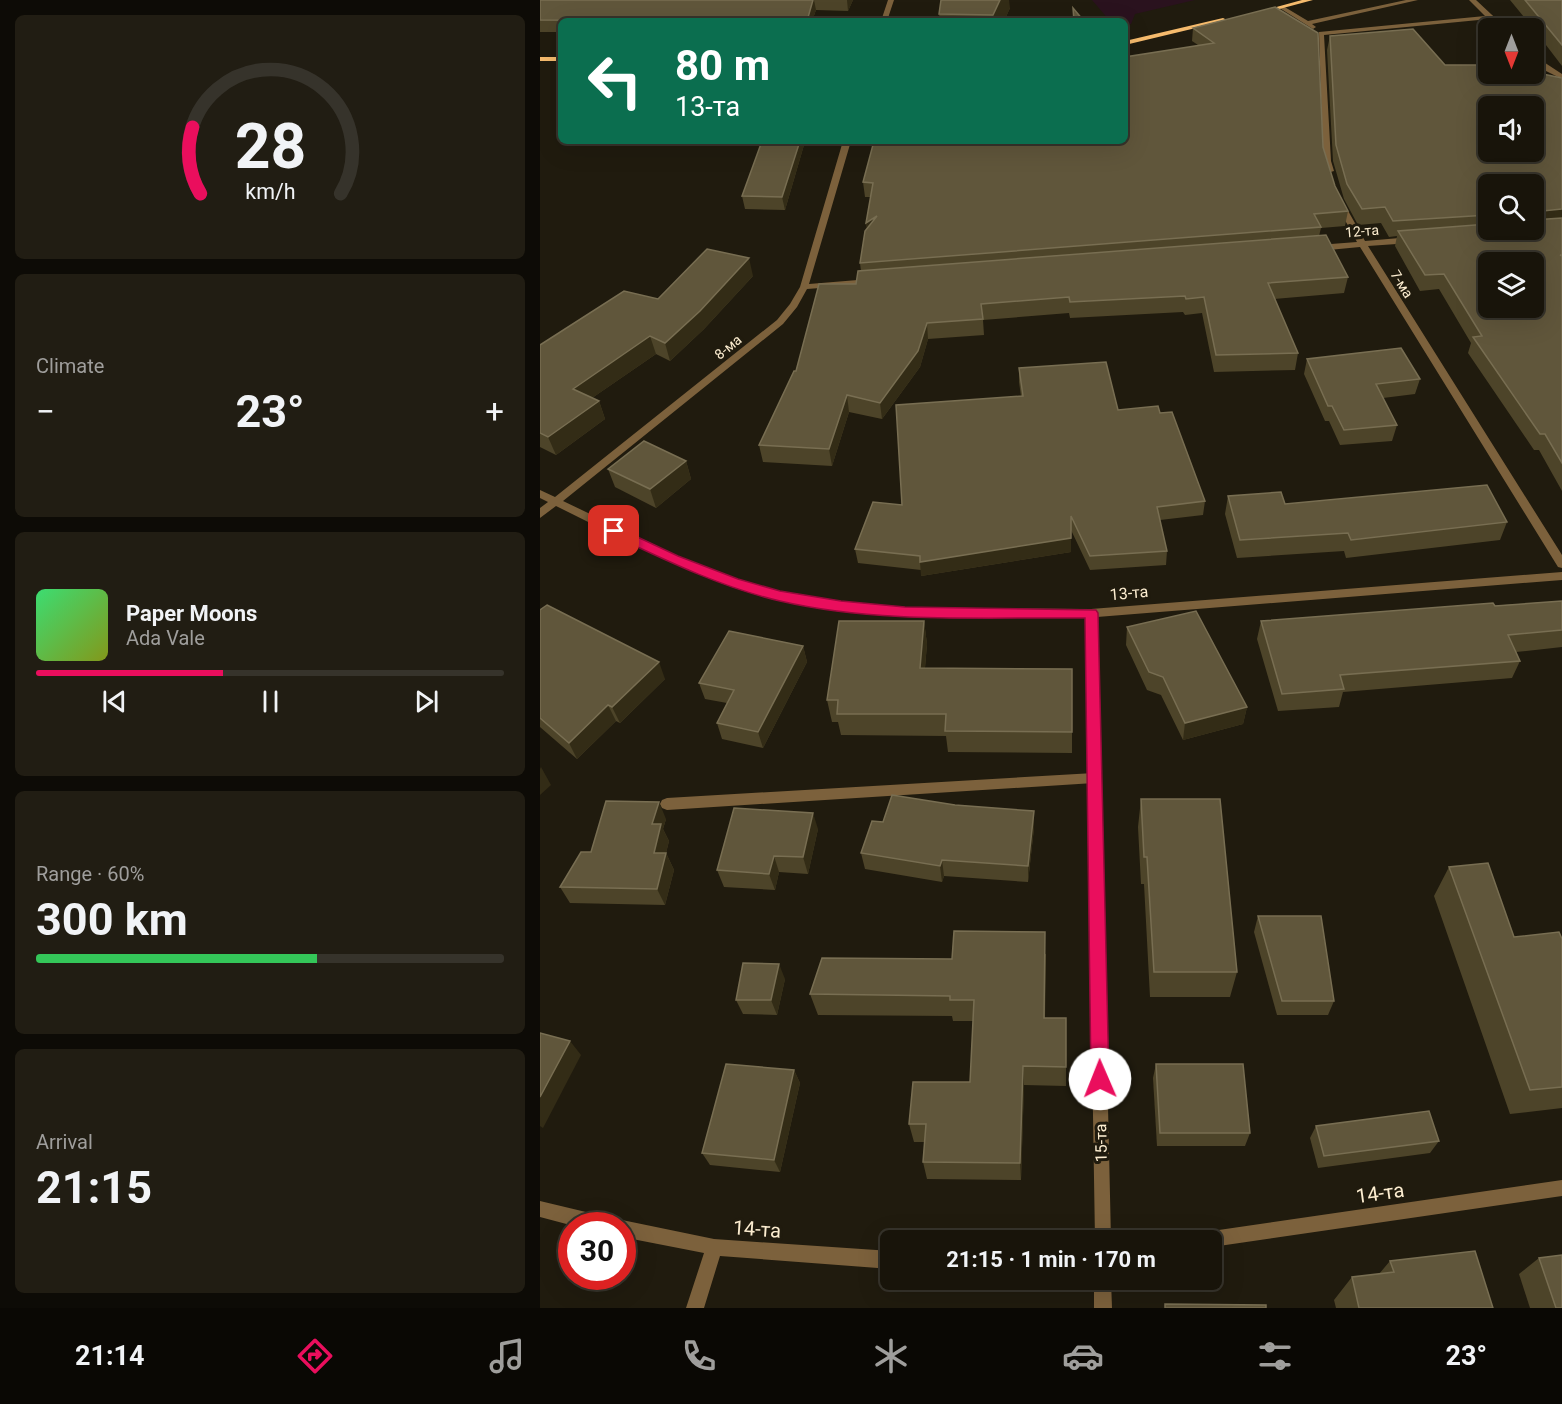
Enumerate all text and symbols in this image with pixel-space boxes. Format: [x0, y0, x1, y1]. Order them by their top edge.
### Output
north arrow [1478, 18, 1544, 84]
map controls [1478, 18, 1544, 318]
text: 80 m [675, 41, 770, 90]
icon: left [576, 42, 654, 120]
text: 13-та [675, 91, 740, 123]
button: sound [1478, 96, 1544, 162]
text: 28 [234, 110, 306, 183]
button: search [1478, 174, 1544, 240]
text: km/h [245, 179, 295, 204]
street label: 12-та [1344, 222, 1380, 240]
button: layers [1478, 252, 1544, 318]
street label: 7-ма [1387, 267, 1417, 301]
street label: 8-ма [711, 331, 745, 363]
text: Climate [36, 354, 104, 378]
text: 23° [235, 385, 305, 438]
text: − [36, 392, 55, 431]
text: + [485, 392, 504, 431]
pin [588, 505, 639, 556]
icon: arrive [597, 514, 630, 547]
street label: 13-та [1109, 582, 1149, 604]
text: Paper Moons [126, 601, 257, 626]
text: Ada Vale [126, 626, 205, 650]
icon: previous [98, 685, 131, 718]
icon: pause [254, 685, 287, 718]
icon: next [410, 685, 443, 718]
text: Range · 60% [36, 862, 144, 886]
text: 300 km [36, 893, 188, 946]
position arrow [1068, 1047, 1132, 1111]
street label: 15-та [1091, 1123, 1111, 1163]
text: Arrival [36, 1130, 93, 1154]
text: 21:15 [36, 1161, 152, 1214]
street label: 14-та [1354, 1178, 1406, 1208]
speed limit sign: 30 [558, 1212, 636, 1290]
street label: 14-та [732, 1215, 782, 1243]
text: 21:15 · 1 min · 170 m [946, 1247, 1156, 1272]
icon: directions [294, 1335, 336, 1377]
icon: music [486, 1335, 528, 1377]
icon: phone [678, 1335, 720, 1377]
icon: climate [870, 1335, 912, 1377]
icon: car [1062, 1335, 1104, 1377]
icon: filters [1254, 1335, 1296, 1377]
text: 21:14 [75, 1340, 145, 1372]
text: 23° [1446, 1340, 1487, 1372]

